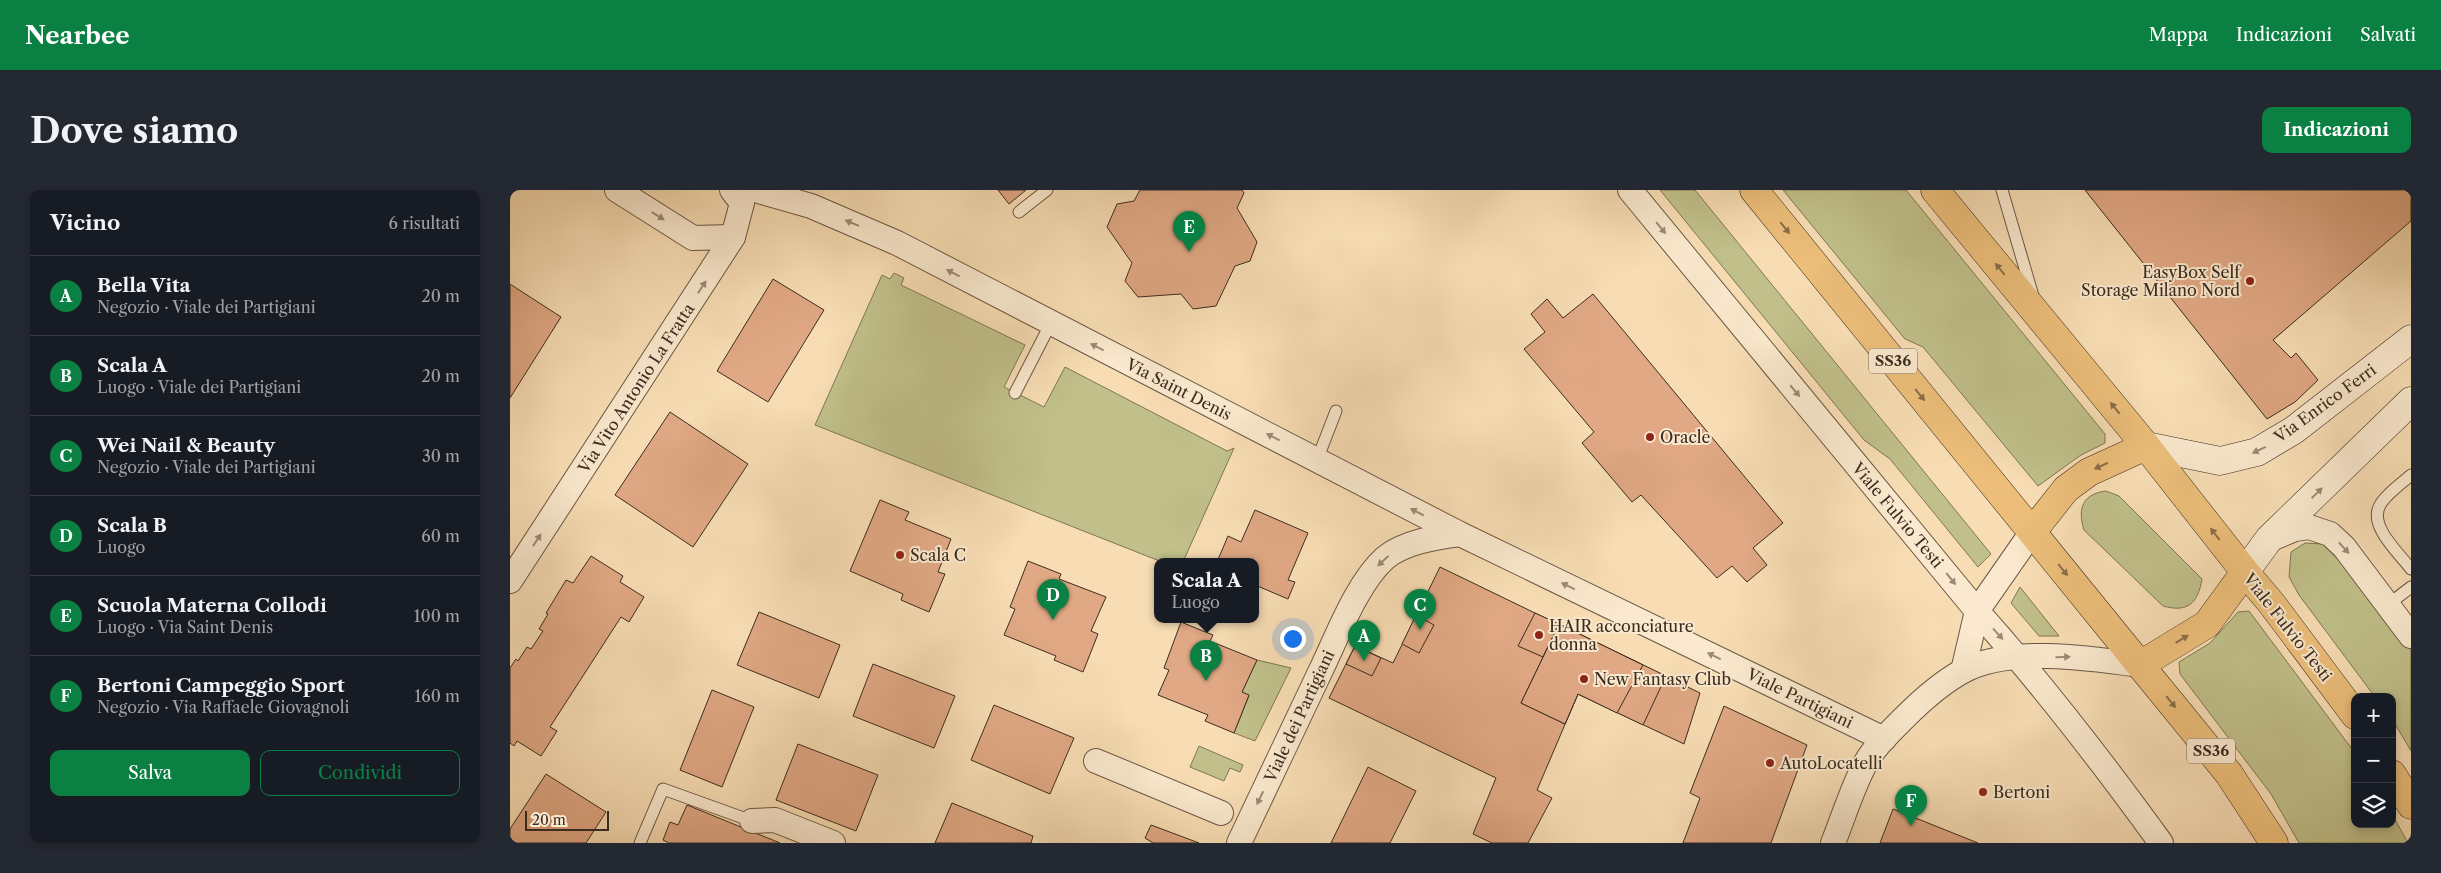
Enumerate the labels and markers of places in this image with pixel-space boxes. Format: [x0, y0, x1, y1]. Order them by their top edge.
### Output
pin: E [1173, 211, 1205, 252]
place label: EasyBox Self Storage Milano Nord [2081, 262, 2242, 300]
marker: EasyBox Self Storage Milano Nord [2244, 275, 2256, 287]
place label: Oracle [1660, 427, 1711, 447]
marker: Oracle [1644, 431, 1656, 443]
place label: Scala C [910, 545, 966, 565]
marker: Scala C [894, 549, 906, 561]
pin: D [1037, 579, 1069, 620]
pin: C [1404, 589, 1436, 630]
place label: HAIR acconciature donna [1549, 616, 1694, 654]
pin: A [1348, 620, 1380, 661]
marker: HAIR acconciature donna [1533, 629, 1545, 641]
pin: B [1190, 640, 1222, 681]
place label: New Fantasy Club [1594, 669, 1731, 689]
marker: New Fantasy Club [1578, 673, 1590, 685]
place label: AutoLocatelli [1779, 753, 1883, 773]
marker: AutoLocatelli [1764, 757, 1776, 769]
place label: Bertoni [1993, 782, 2050, 802]
pin: F [1895, 785, 1927, 826]
marker: Bertoni [1977, 786, 1989, 798]

